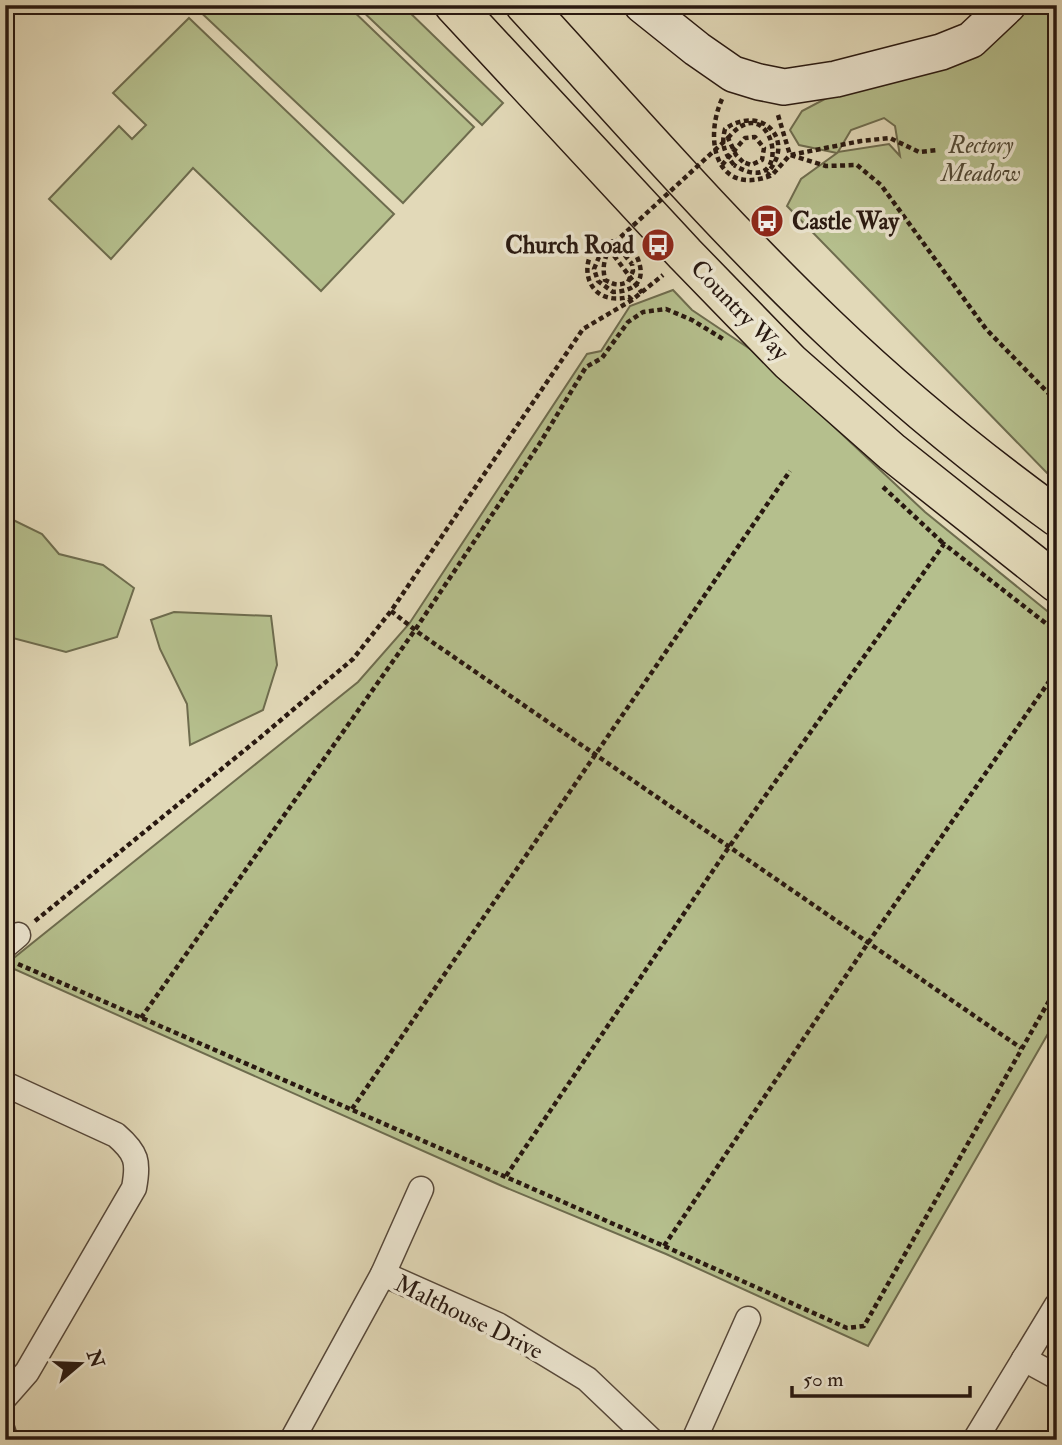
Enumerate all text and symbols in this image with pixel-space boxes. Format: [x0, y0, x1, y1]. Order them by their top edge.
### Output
park label: Rectory Meadow [939, 130, 1021, 189]
bus stop icon: Castle Way [748, 202, 786, 240]
place label: Castle Way [792, 206, 900, 237]
bus stop icon: Church Road [639, 226, 677, 264]
place label: Church Road [505, 230, 634, 261]
street label: Country Way [684, 253, 796, 368]
street label: Malthouse Drive [389, 1268, 548, 1367]
north arrow [46, 1330, 116, 1400]
text: N [81, 1346, 110, 1372]
scale bar [792, 1354, 971, 1398]
text: 50 m [803, 1366, 844, 1393]

